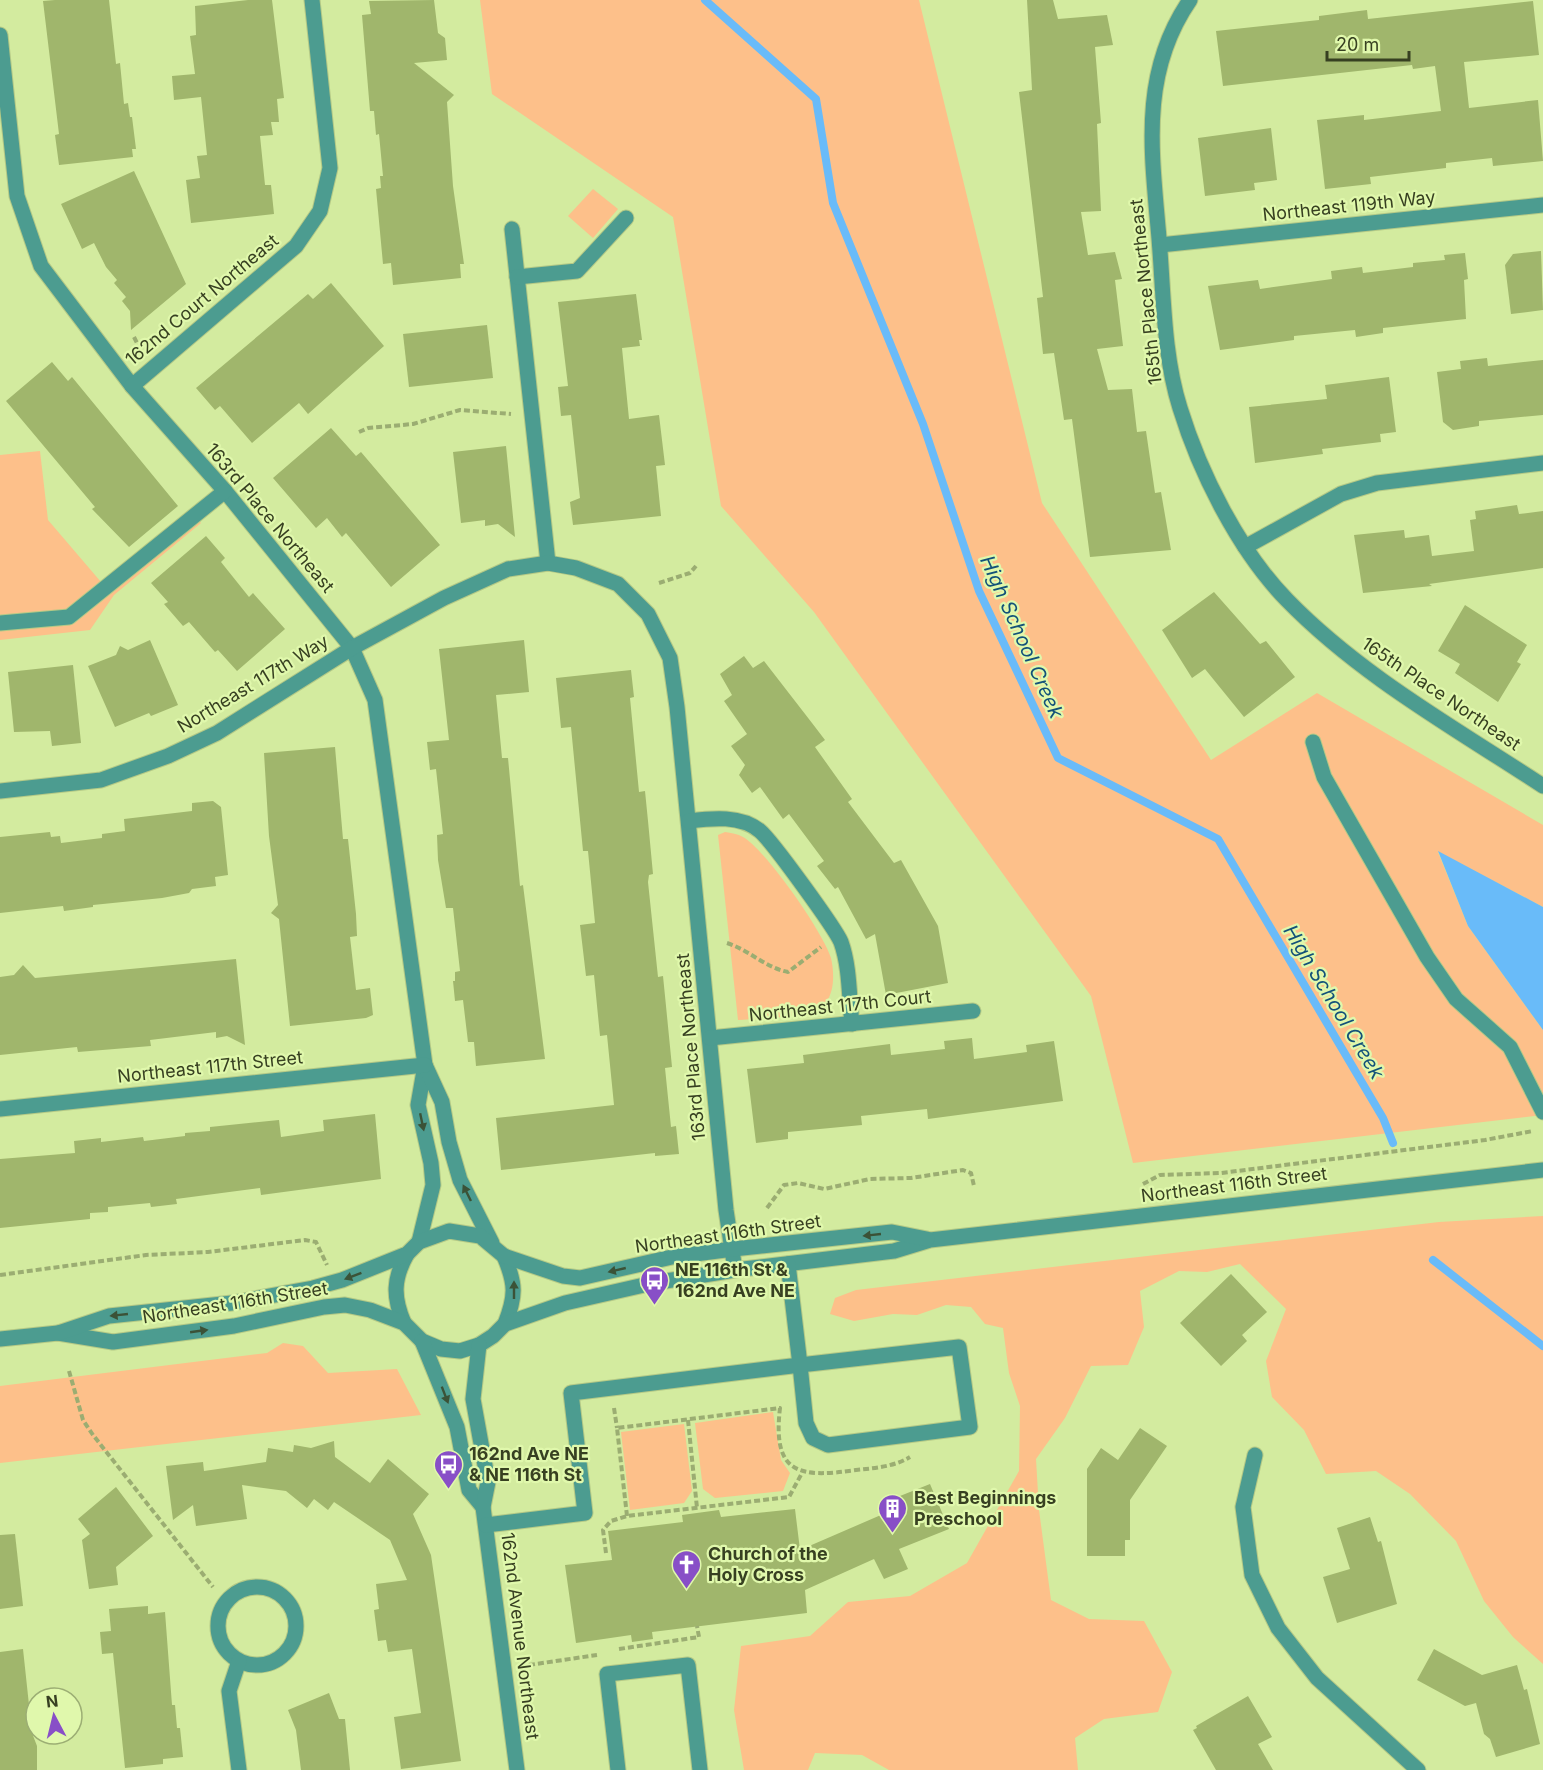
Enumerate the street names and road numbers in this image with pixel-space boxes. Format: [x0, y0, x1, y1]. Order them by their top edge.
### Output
street label: Northeast 119th Way [1262, 186, 1436, 225]
street label: 165th Place Northeast [1125, 198, 1166, 386]
street label: 162nd Court Northeast [121, 230, 282, 370]
street label: 163rd Place Northeast [202, 439, 339, 597]
street label: Northeast 117th Way [173, 630, 332, 737]
street label: 165th Place Northeast [1358, 633, 1525, 755]
street label: 163rd Place Northeast [672, 952, 709, 1142]
street label: Northeast 117th Court [748, 985, 932, 1026]
street label: Northeast 117th Street [116, 1046, 304, 1087]
street label: Northeast 116th Street [1140, 1163, 1328, 1206]
street label: Northeast 116th Street [634, 1210, 822, 1257]
street label: Northeast 116th Street [141, 1277, 329, 1328]
street label: 162nd Avenue Northeast [497, 1531, 544, 1741]

